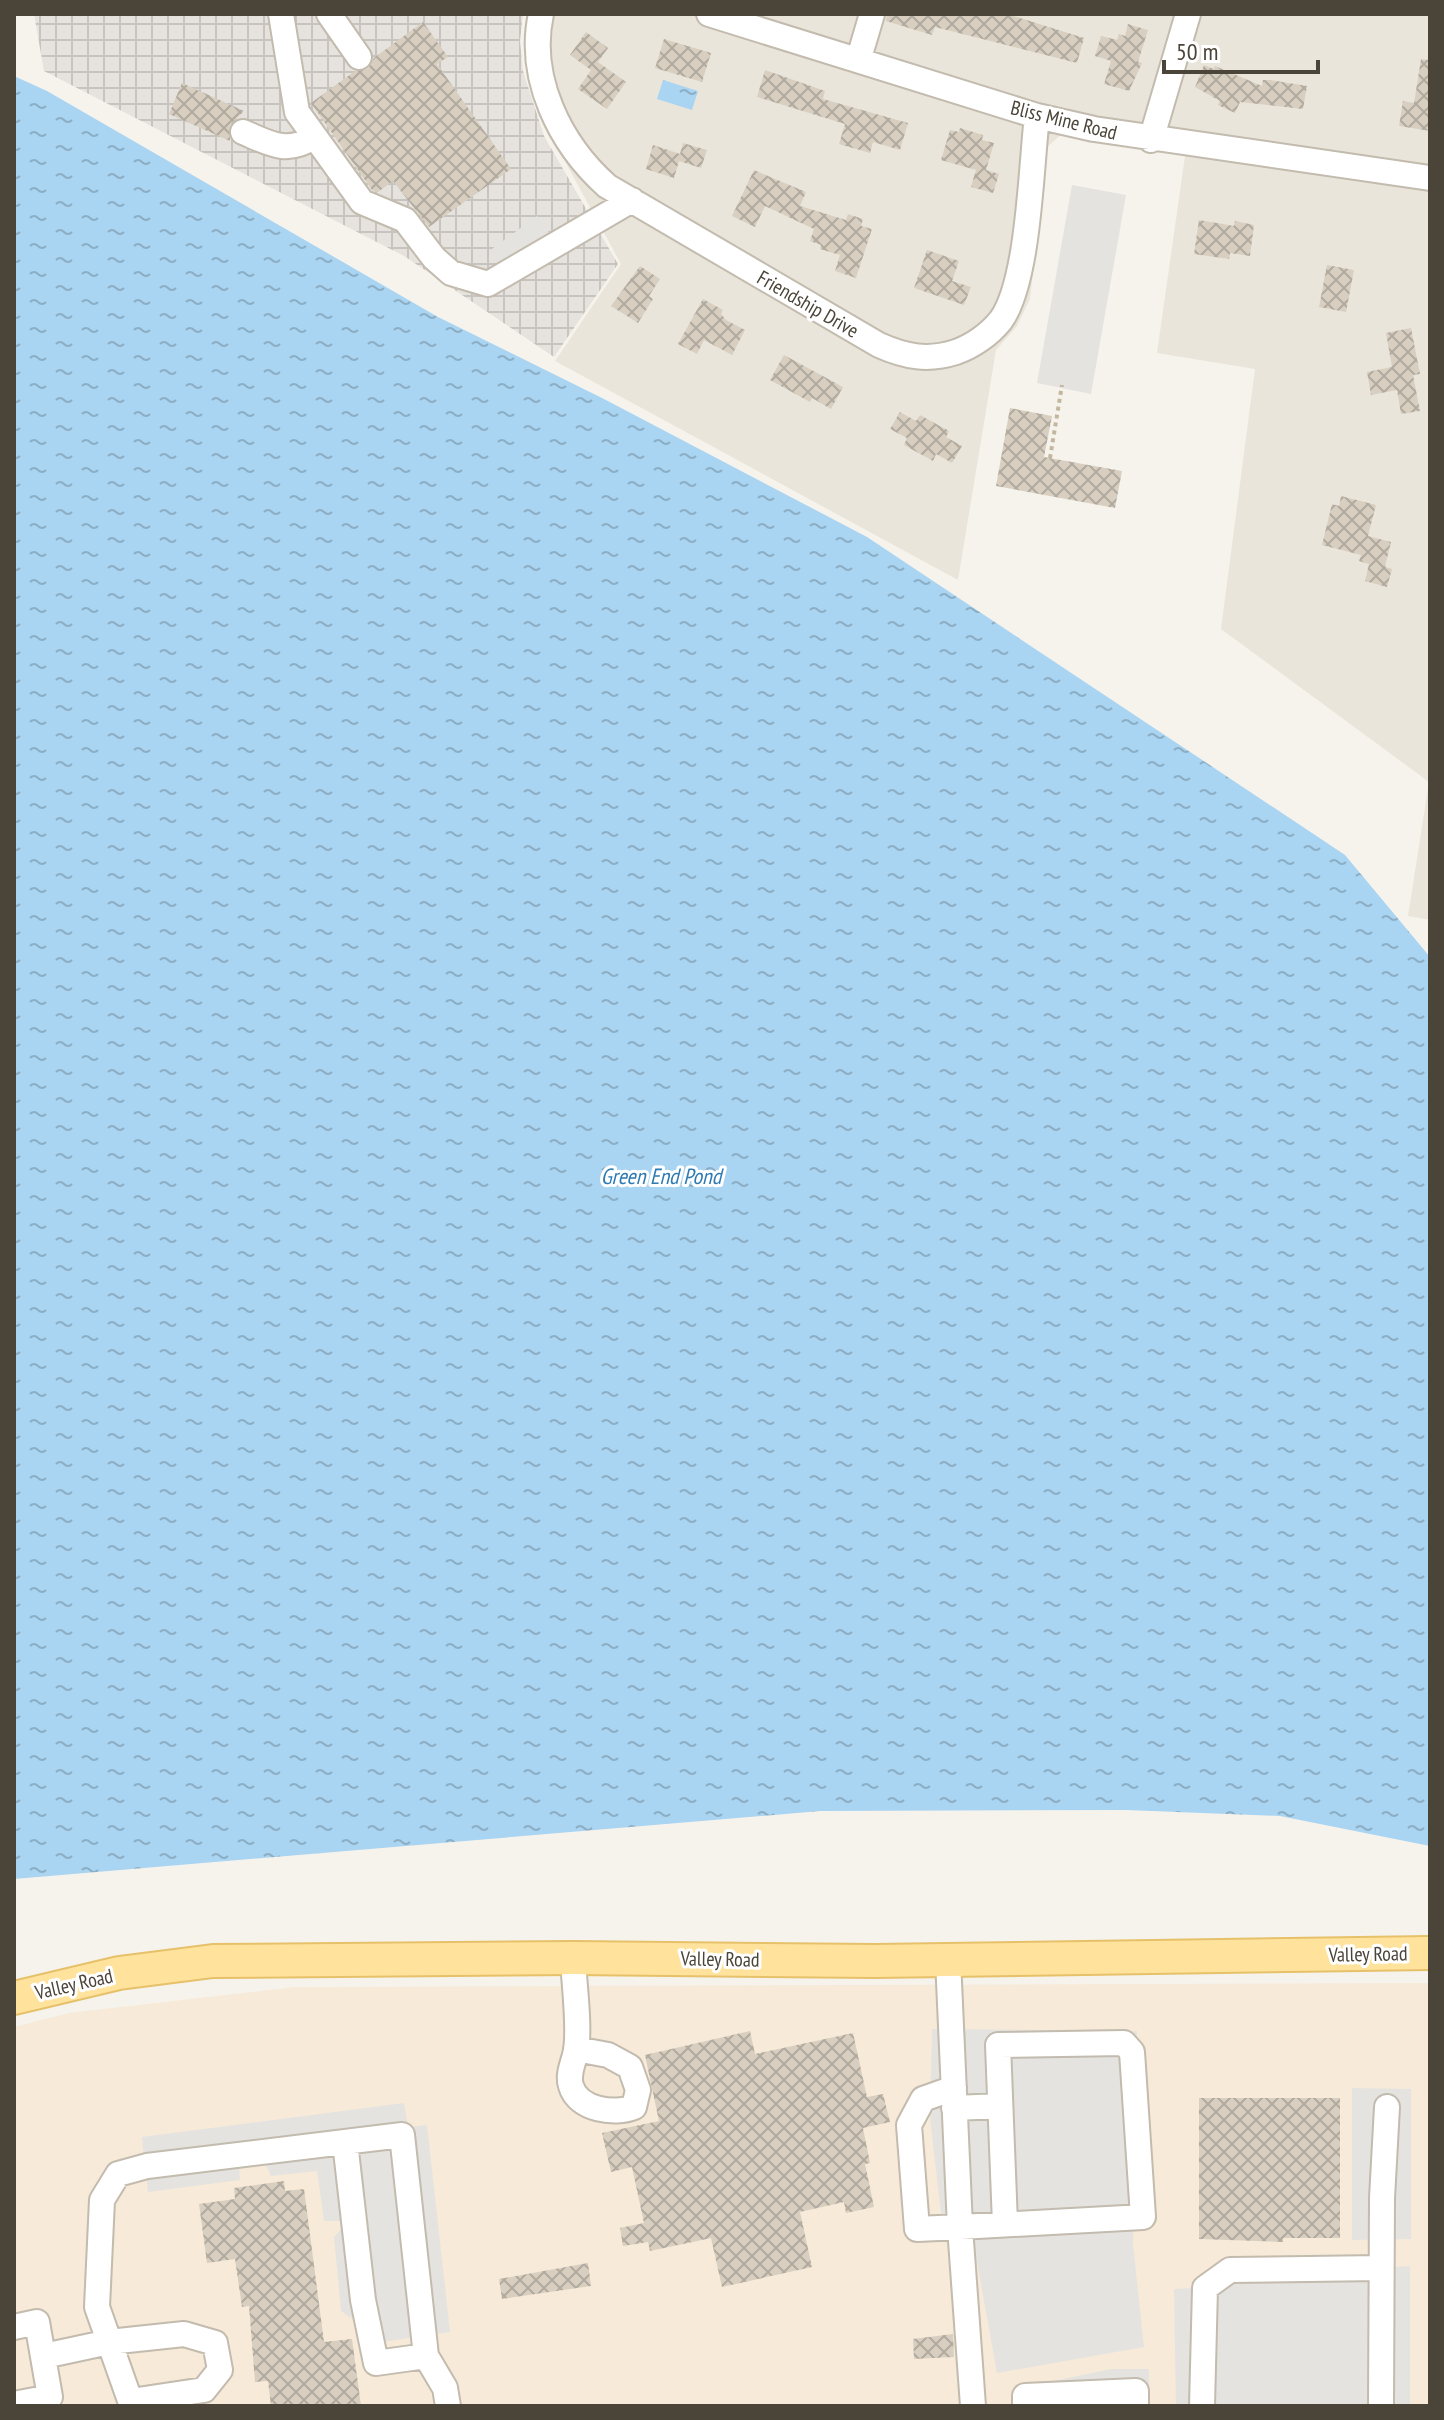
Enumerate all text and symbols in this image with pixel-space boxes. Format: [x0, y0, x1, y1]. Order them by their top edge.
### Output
scale bar [1164, 24, 1318, 74]
text: 50 m [1176, 36, 1218, 67]
street label: Bliss Mine Road [1008, 94, 1120, 146]
street label: Friendship Drive [753, 264, 863, 344]
water label: Green End Pond [601, 1162, 725, 1190]
street label: Valley Road [1327, 1940, 1408, 1968]
street label: Valley Road [679, 1945, 760, 1973]
street label: Valley Road [32, 1962, 115, 2006]

